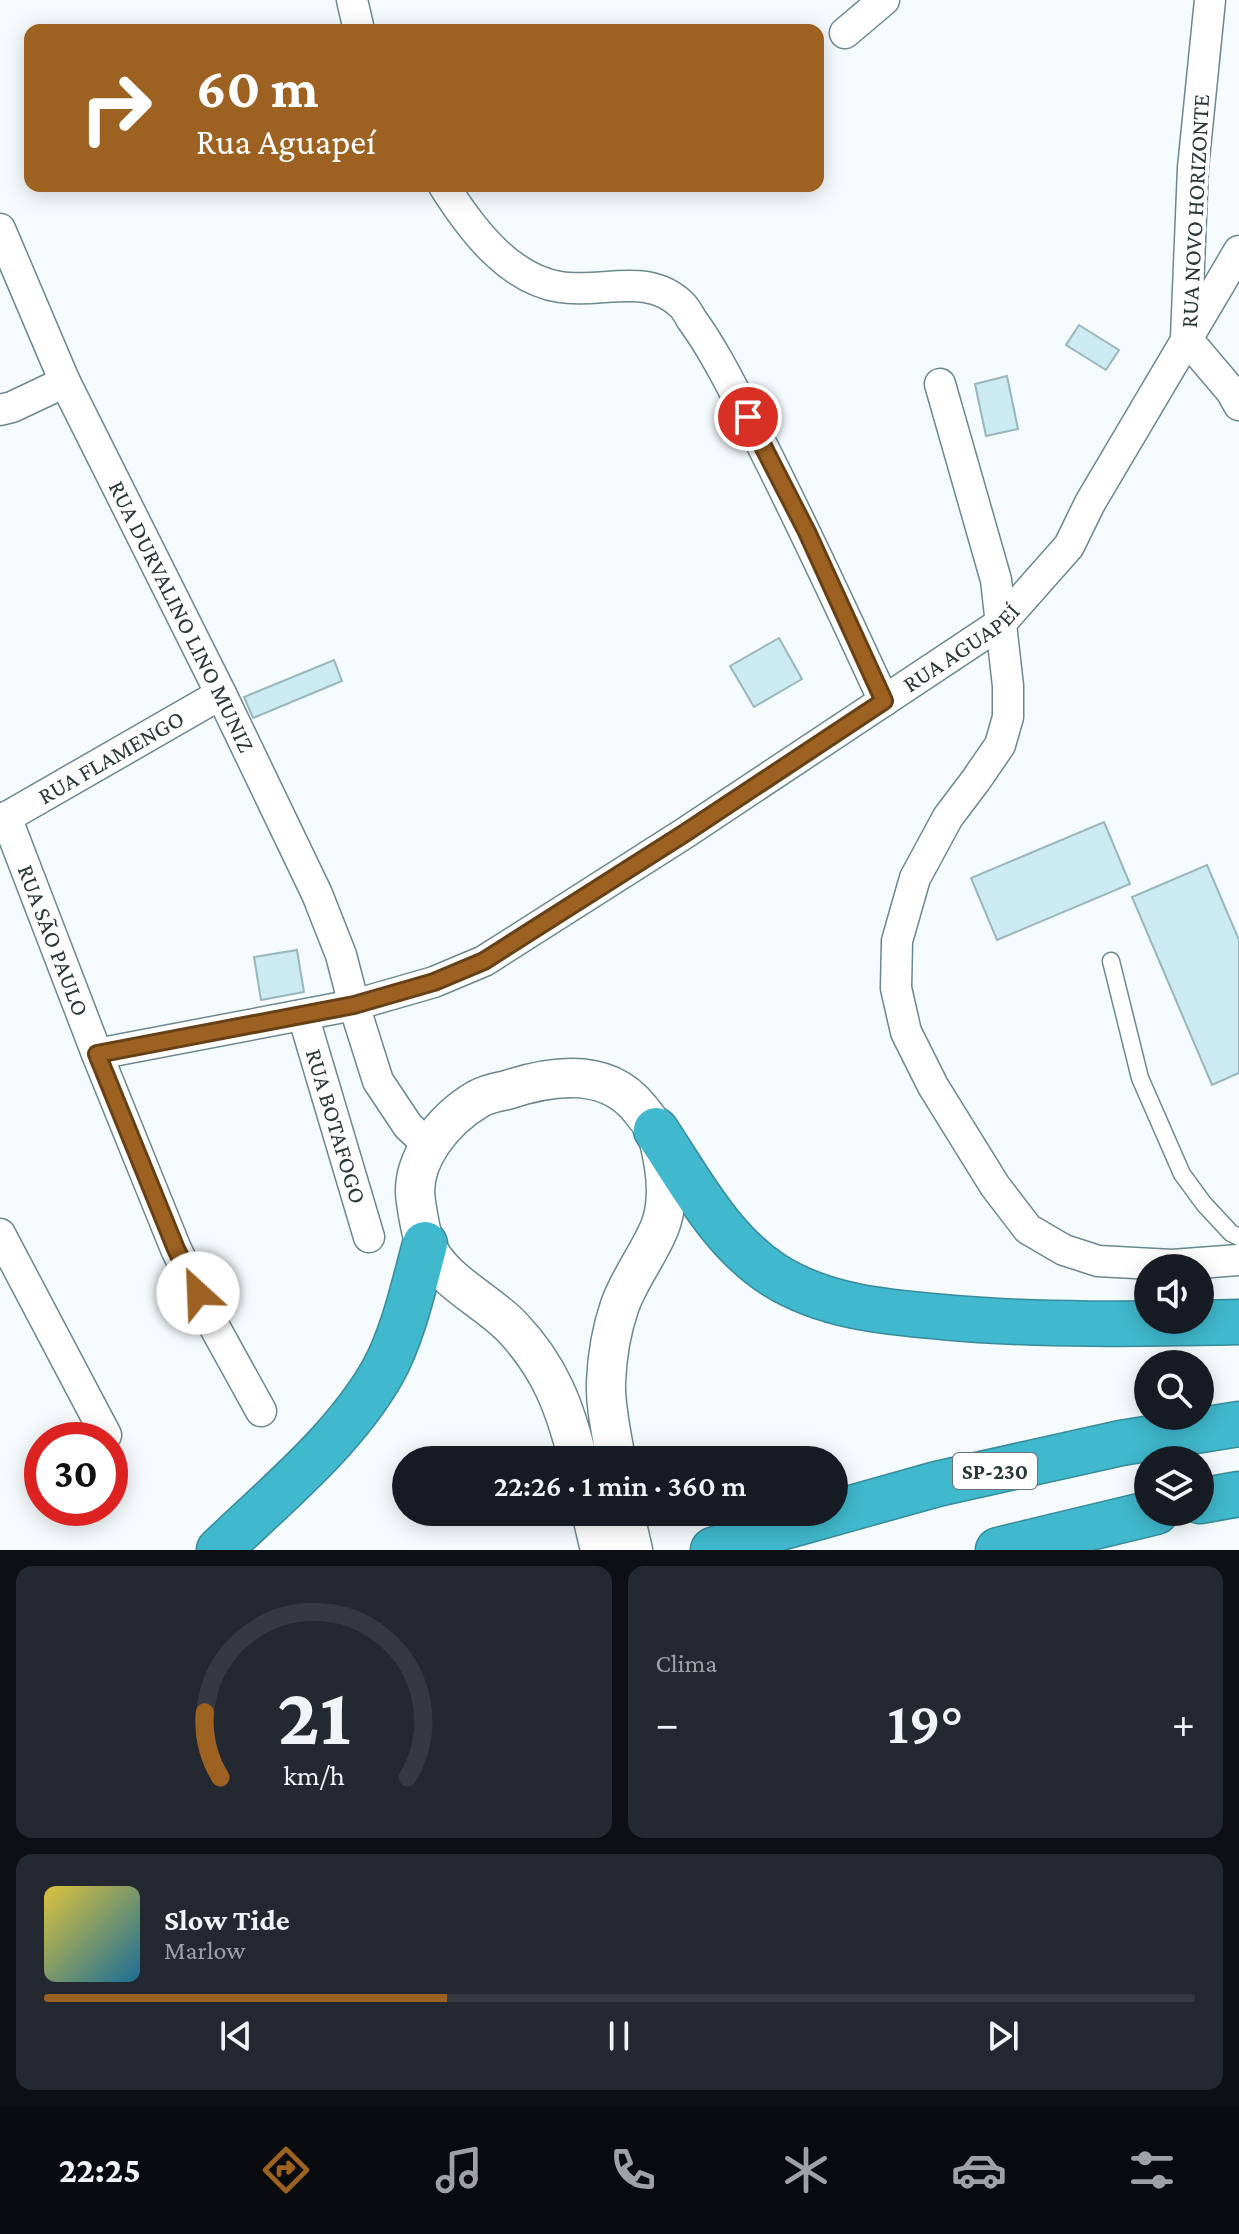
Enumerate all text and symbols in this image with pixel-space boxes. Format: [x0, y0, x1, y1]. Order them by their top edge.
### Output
icon: right [64, 56, 168, 160]
text: 60 m [196, 57, 319, 119]
street label: RUA NOVO HORIZONTE [1175, 93, 1214, 329]
text: Rua Aguapeí [196, 122, 376, 162]
pin [714, 383, 782, 451]
icon: arrive [726, 395, 770, 439]
street label: RUA DURVALINO LINO MUNIZ [103, 476, 261, 756]
street label: RUA AGUAPEÍ [898, 598, 1025, 697]
street label: RUA FLAMENGO [33, 704, 188, 809]
street label: RUA SÃO PAULO [13, 861, 95, 1019]
street label: RUA BOTAFOGO [301, 1045, 372, 1207]
position arrow [156, 1251, 240, 1335]
map controls [1134, 1254, 1214, 1526]
button: sound [1134, 1254, 1214, 1334]
button: search [1134, 1350, 1214, 1430]
speed limit sign: 30 [24, 1422, 128, 1526]
button: layers [1134, 1446, 1214, 1526]
road number: SP-230 [953, 1453, 1037, 1489]
text: 22:26 · 1 min · 360 m [494, 1469, 746, 1502]
text: Clima [656, 1649, 717, 1678]
text: 21 [277, 1669, 351, 1762]
text: 19° [887, 1689, 963, 1756]
text: − [656, 1699, 679, 1747]
text: + [1172, 1699, 1195, 1747]
text: km/h [283, 1759, 345, 1791]
text: Slow Tide [164, 1903, 290, 1936]
text: Marlow [164, 1936, 245, 1965]
icon: previous [214, 2014, 258, 2058]
icon: pause [597, 2014, 641, 2058]
icon: next [981, 2014, 1025, 2058]
icon: directions [258, 2142, 314, 2198]
icon: music [431, 2142, 487, 2198]
icon: phone [605, 2142, 661, 2198]
icon: climate [778, 2142, 834, 2198]
icon: car [951, 2142, 1007, 2198]
icon: filters [1124, 2142, 1180, 2198]
text: 22:25 [59, 2150, 141, 2190]

